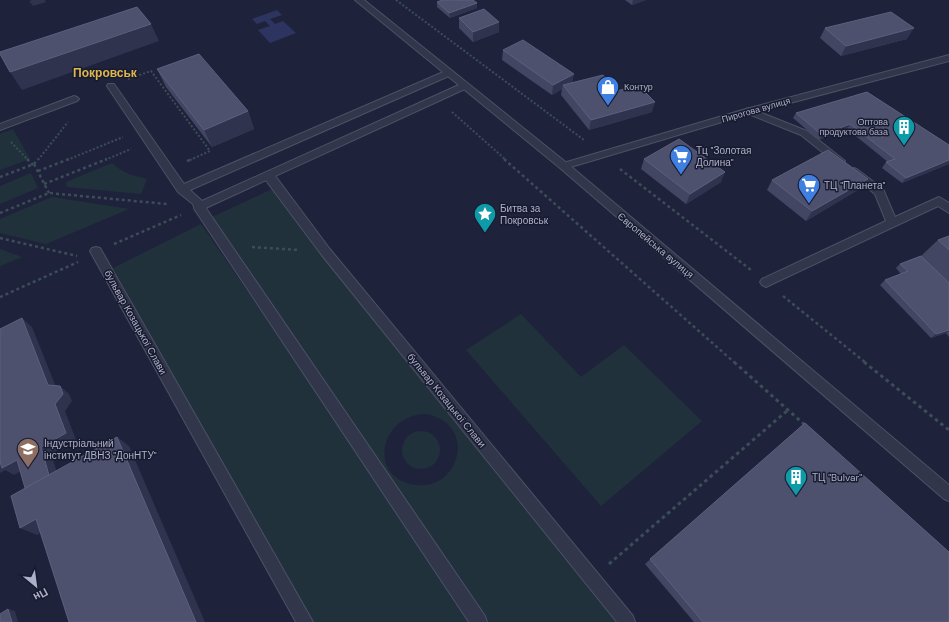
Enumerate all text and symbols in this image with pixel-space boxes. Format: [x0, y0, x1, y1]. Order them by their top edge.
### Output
district label: Покровськ [73, 65, 138, 81]
shop icon: Контур [595, 74, 621, 107]
place label: Контур [624, 81, 653, 93]
street label: Пирогова вулиця [720, 94, 792, 126]
building icon: Оптова продуктова база [891, 114, 917, 147]
place label: Оптова продуктова база [819, 116, 888, 138]
supermarket icon: Тц "Золотая Долина" [668, 143, 694, 176]
place label: Тц "Золотая Долина" [696, 144, 752, 169]
supermarket icon: ТЦ "Планета" [796, 172, 822, 205]
place label: ТЦ "Планета" [824, 179, 885, 192]
place icon: Битва за Покровськ [472, 201, 498, 234]
place label: Битва за Покровськ [500, 202, 549, 227]
street label: Європейська вулиця [615, 210, 696, 281]
street label: бульвар Козацької Слави [101, 268, 170, 377]
street label: бульвар Козацької Слави [405, 350, 489, 450]
school or university icon: Індустріальний інститут ДВНЗ "ДонНТУ" [15, 436, 41, 469]
place label: Індустріальний інститут ДВНЗ "ДонНТУ" [44, 437, 157, 462]
building icon: ТЦ "Bulvar" [783, 464, 809, 497]
place label: ТЦ "Bulvar" [812, 471, 862, 484]
north arrow [16, 566, 56, 606]
text: Пн [31, 585, 51, 604]

